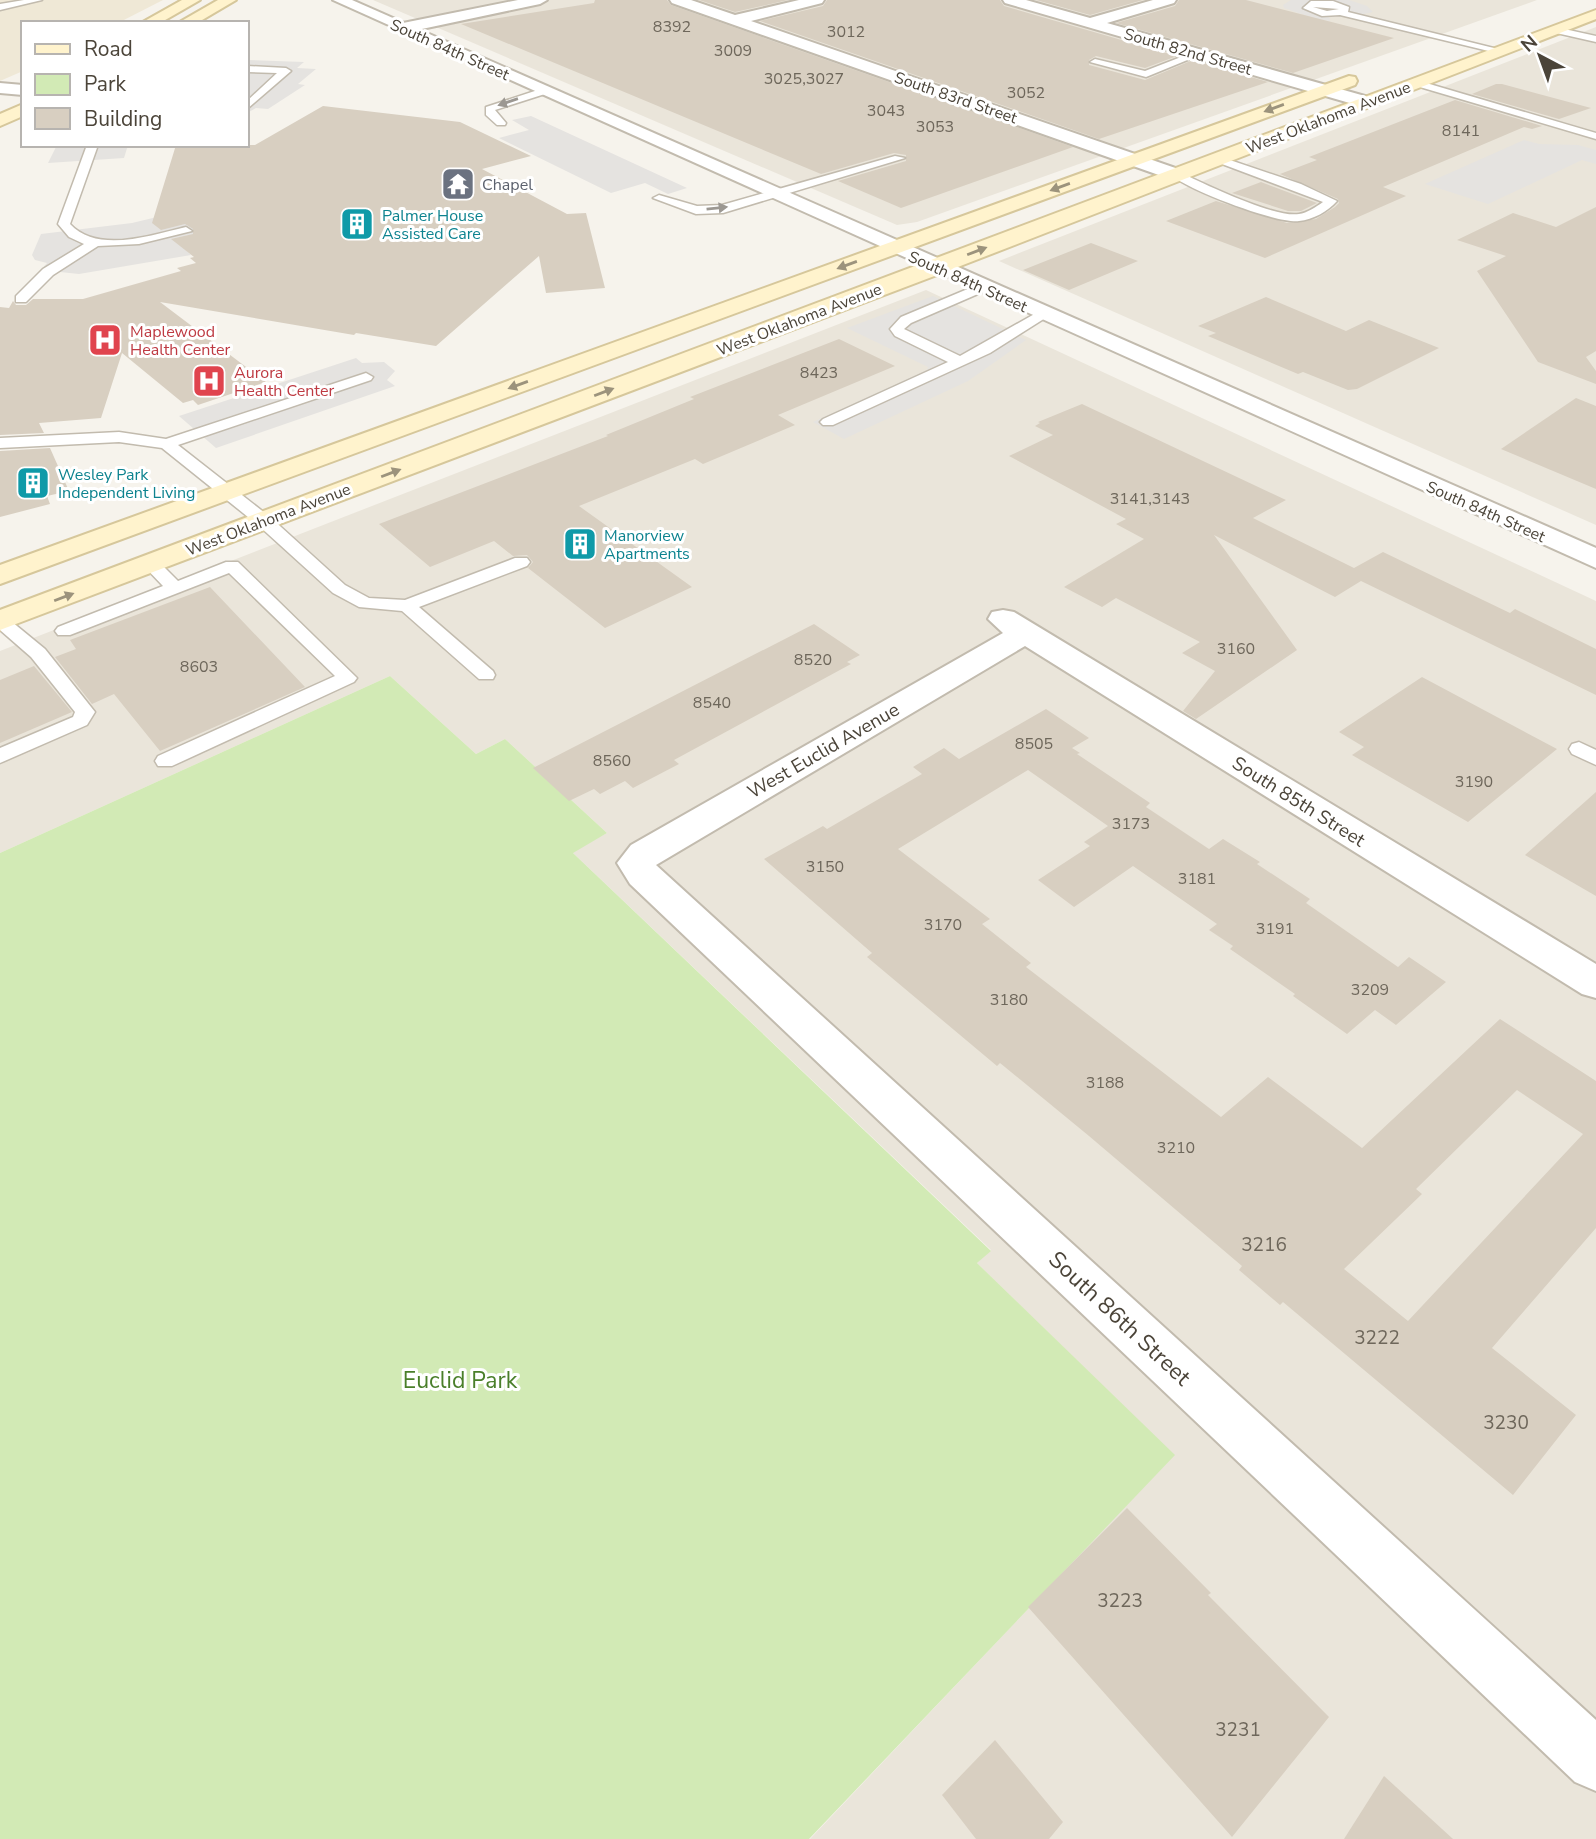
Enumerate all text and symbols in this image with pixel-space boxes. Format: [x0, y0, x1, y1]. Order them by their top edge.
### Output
street label: South 84th Street [387, 14, 513, 86]
house number: 8392 [653, 16, 691, 38]
legend [21, 21, 248, 147]
house number: 3012 [827, 21, 865, 43]
north arrow [1505, 21, 1575, 91]
street label: South 82nd Street [1121, 23, 1255, 81]
text: N [1516, 29, 1543, 58]
text: Road [84, 35, 133, 63]
house number: 3009 [714, 40, 752, 62]
street label: South 83rd Street [891, 67, 1020, 129]
house number: 3025,3027 [764, 68, 844, 90]
text: Park [84, 70, 126, 98]
street label: West Oklahoma Avenue [1243, 76, 1414, 160]
house number: 3052 [1007, 82, 1045, 104]
one-way arrow [497, 97, 518, 108]
house number: 3043 [867, 100, 905, 122]
one-way arrow [1263, 103, 1284, 114]
text: Building [84, 105, 162, 133]
house number: 3053 [916, 116, 954, 138]
house number: 8141 [1442, 120, 1480, 142]
temple icon: Chapel [439, 165, 477, 203]
place label: Chapel [482, 174, 533, 196]
one-way arrow [1050, 182, 1071, 193]
one-way arrow [706, 203, 728, 214]
building icon: Palmer House Assisted Care [338, 205, 376, 243]
place label: Palmer House Assisted Care [382, 205, 483, 245]
street label: South 84th Street [905, 246, 1031, 318]
one-way arrow [967, 246, 988, 257]
one-way arrow [836, 260, 857, 271]
street label: West Oklahoma Avenue [714, 278, 885, 362]
hospital icon: Maplewood Health Center [86, 321, 124, 359]
place label: Maplewood Health Center [130, 321, 230, 361]
hospital icon: Aurora Health Center [190, 362, 228, 400]
place label: Aurora Health Center [234, 362, 334, 402]
house number: 8423 [800, 362, 838, 384]
one-way arrow [508, 380, 529, 391]
one-way arrow [594, 387, 615, 398]
building icon: Wesley Park Independent Living [14, 464, 52, 502]
place label: Wesley Park Independent Living [58, 464, 195, 504]
one-way arrow [381, 467, 402, 478]
street label: South 84th Street [1423, 476, 1549, 548]
street label: West Oklahoma Avenue [183, 478, 354, 562]
house number: 3141,3143 [1110, 488, 1190, 510]
building icon: Manorview Apartments [561, 525, 599, 563]
place label: Manorview Apartments [604, 525, 690, 565]
one-way arrow [53, 591, 74, 602]
house number: 3160 [1217, 638, 1255, 660]
house number: 8520 [794, 649, 832, 671]
house number: 8603 [180, 656, 218, 678]
house number: 8540 [693, 692, 731, 714]
street label: West Euclid Avenue [743, 697, 904, 805]
house number: 8505 [1015, 733, 1053, 755]
house number: 8560 [593, 750, 631, 772]
street label: South 85th Street [1227, 750, 1370, 853]
house number: 3190 [1455, 771, 1493, 793]
house number: 3173 [1112, 813, 1150, 835]
house number: 3150 [806, 856, 844, 878]
house number: 3181 [1178, 868, 1216, 890]
house number: 3170 [924, 914, 962, 936]
house number: 3191 [1256, 918, 1294, 940]
house number: 3209 [1351, 979, 1389, 1001]
house number: 3180 [990, 989, 1028, 1011]
house number: 3188 [1086, 1072, 1124, 1094]
house number: 3210 [1157, 1137, 1195, 1159]
house number: 3216 [1241, 1232, 1287, 1258]
street label: South 86th Street [1042, 1244, 1198, 1393]
house number: 3222 [1354, 1325, 1400, 1351]
park label: Euclid Park [403, 1365, 518, 1396]
house number: 3230 [1483, 1410, 1529, 1436]
house number: 3223 [1097, 1588, 1143, 1614]
house number: 3231 [1215, 1717, 1261, 1743]

